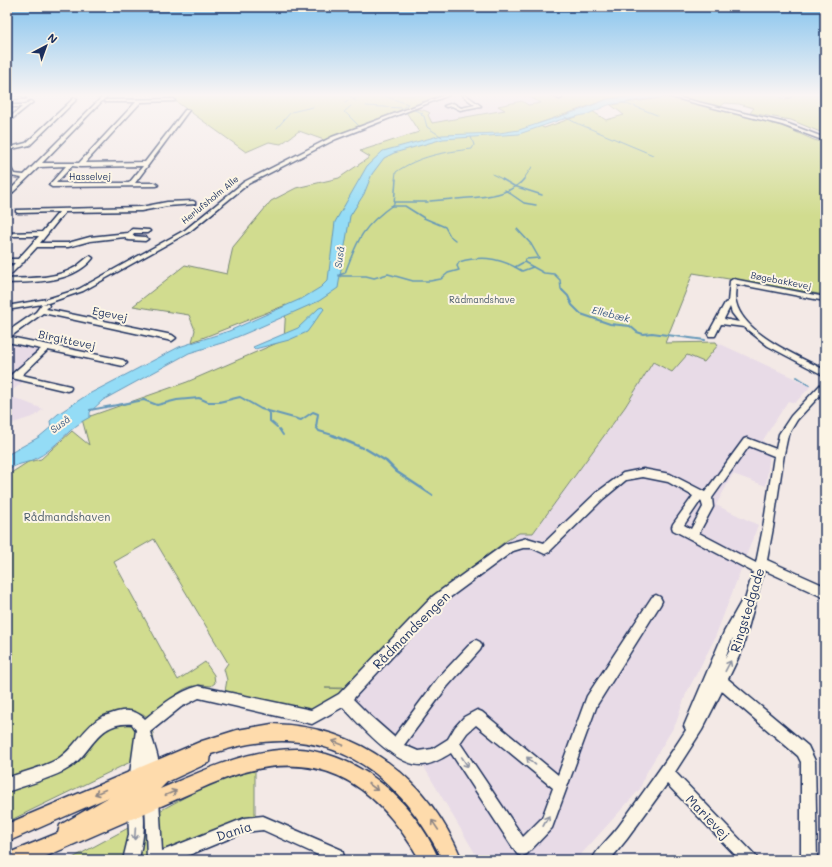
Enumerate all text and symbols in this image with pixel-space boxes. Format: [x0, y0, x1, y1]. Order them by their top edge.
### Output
north arrow [26, 26, 66, 66]
text: N [45, 30, 61, 46]
street label: Hasselvej [69, 171, 111, 182]
street label: Herlufsholm Alle [179, 173, 241, 226]
water label: Suså [331, 245, 347, 269]
street label: Bøgebakkevej [750, 269, 812, 292]
park label: Rådmandshave [449, 294, 515, 305]
street label: Egevej [91, 302, 129, 325]
water label: Ellebæk [591, 303, 632, 326]
street label: Birgittevej [37, 326, 97, 353]
water label: Suså [47, 412, 73, 436]
park label: Rådmandshaven [24, 509, 110, 524]
street label: Ringstedgade [726, 566, 767, 654]
street label: Rådmandsengen [368, 587, 453, 672]
one-way arrow [725, 660, 732, 672]
one-way arrow [333, 738, 345, 746]
one-way arrow [526, 756, 536, 765]
one-way arrow [461, 757, 469, 768]
one-way arrow [368, 782, 379, 791]
one-way arrow [164, 788, 176, 796]
one-way arrow [95, 789, 107, 797]
street label: Marievej [683, 790, 734, 843]
one-way arrow [543, 815, 551, 827]
street label: Dania [214, 817, 254, 844]
one-way arrow [430, 820, 439, 831]
one-way arrow [131, 827, 139, 840]

